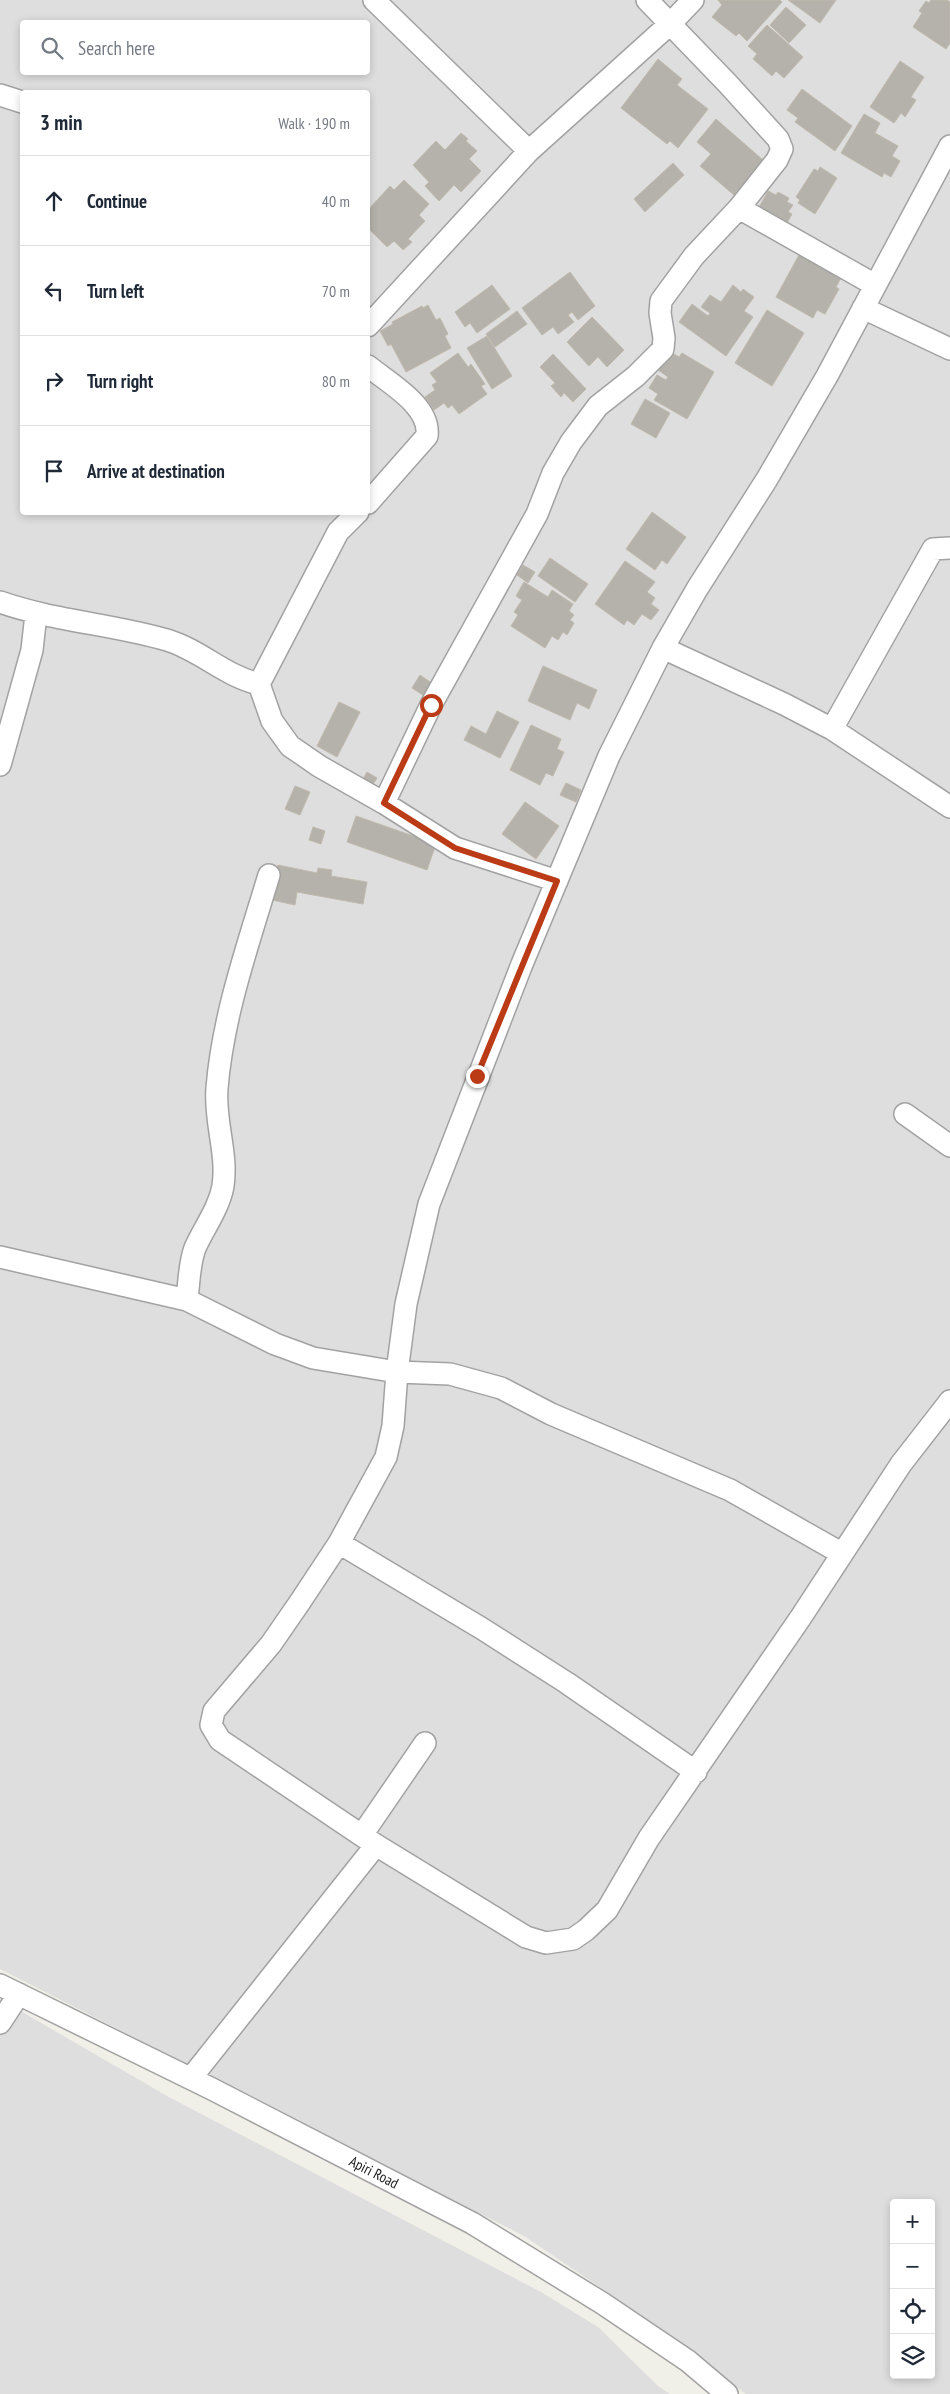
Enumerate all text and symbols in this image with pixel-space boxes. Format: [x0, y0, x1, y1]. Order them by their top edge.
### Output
search box [20, 20, 370, 75]
icon: search [38, 34, 66, 62]
text: Search here [78, 36, 155, 60]
text: 3 min [40, 109, 82, 136]
text: Walk · 190 m [278, 113, 350, 133]
icon: ahead [40, 187, 68, 215]
text: Continue [87, 189, 147, 213]
text: 40 m [322, 191, 350, 211]
icon: left [40, 277, 68, 305]
text: Turn left [87, 279, 144, 303]
text: 70 m [322, 281, 350, 301]
icon: right [40, 367, 68, 395]
text: Turn right [87, 369, 153, 393]
text: 80 m [322, 371, 350, 391]
icon: arrive [40, 457, 68, 485]
text: Arrive at destination [87, 459, 225, 483]
route start [420, 694, 443, 717]
route end [466, 1065, 489, 1088]
street label: Apiri Road [346, 2152, 402, 2192]
map controls [890, 2199, 935, 2379]
button: + [890, 2199, 935, 2244]
button: − [890, 2244, 935, 2289]
button: locate [890, 2289, 935, 2334]
button: layers [890, 2334, 935, 2379]

